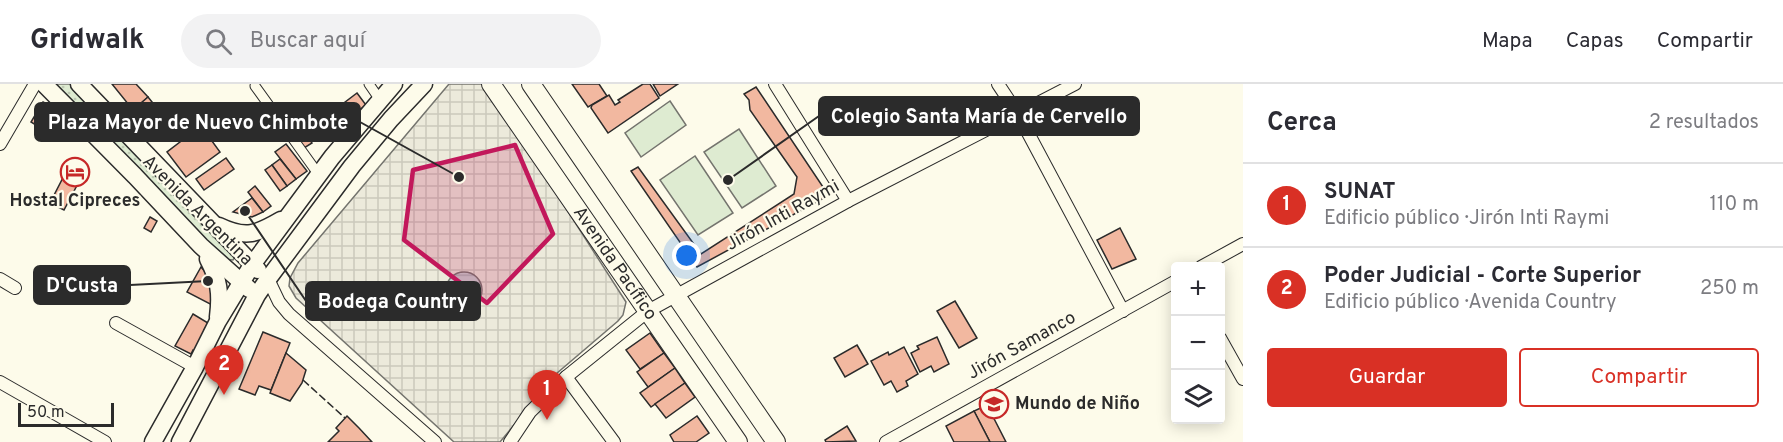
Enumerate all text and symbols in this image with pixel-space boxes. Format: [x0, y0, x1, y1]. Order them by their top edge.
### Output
search box [181, 14, 601, 68]
text: Gridwalk [30, 23, 145, 59]
icon: search [202, 25, 235, 58]
text: Buscar aquí [250, 28, 365, 55]
text: Mapa [1482, 28, 1533, 55]
text: Capas [1566, 28, 1624, 55]
text: Compartir [1657, 28, 1753, 55]
callout: Colegio Santa María de Cervello [819, 97, 1139, 135]
callout: Plaza Mayor de Nuevo Chimbote [35, 103, 360, 141]
text: Colegio Santa María de Cervello [831, 105, 1127, 131]
text: Cerca [1267, 107, 1337, 140]
text: 2 resultados [1649, 110, 1759, 136]
text: Plaza Mayor de Nuevo Chimbote [48, 111, 348, 137]
street label: Avenida Argentina [137, 151, 257, 271]
hotel icon: Hostal Cipreces [59, 156, 91, 188]
street label: Jirón Inti Raymi [722, 175, 844, 257]
text: SUNAT [1324, 179, 1395, 206]
place label: Hostal Cipreces [10, 190, 140, 213]
text: 1 [1283, 192, 1291, 218]
text: 110 m [1710, 192, 1759, 218]
street label: Avenida Pacífico [568, 202, 662, 325]
text: Edificio público · Jirón Inti Raymi [1324, 206, 1609, 232]
your location [672, 241, 701, 270]
map controls [1171, 262, 1225, 424]
button: + [1171, 262, 1225, 316]
text: Poder Judicial - Corte Superior [1324, 263, 1641, 290]
callout: D'Custa [34, 266, 130, 304]
text: D'Custa [46, 274, 118, 300]
text: 2 [1280, 276, 1293, 302]
text: 250 m [1700, 276, 1759, 302]
callout: Bodega Country [306, 282, 480, 320]
text: Bodega Country [318, 290, 468, 316]
text: Edificio público · Avenida Country [1324, 290, 1617, 316]
street label: Jirón Samanco [964, 307, 1080, 385]
button: − [1171, 316, 1225, 370]
pin: 2 [204, 346, 244, 395]
button: Guardar [1267, 348, 1507, 407]
button: Compartir [1519, 348, 1759, 407]
pin: 1 [528, 370, 566, 420]
button: layers [1171, 370, 1225, 424]
school or university icon: Mundo de Niño [978, 388, 1010, 420]
place label: Mundo de Niño [1015, 393, 1140, 416]
scale bar [18, 400, 114, 428]
text: 50 m [27, 403, 65, 423]

